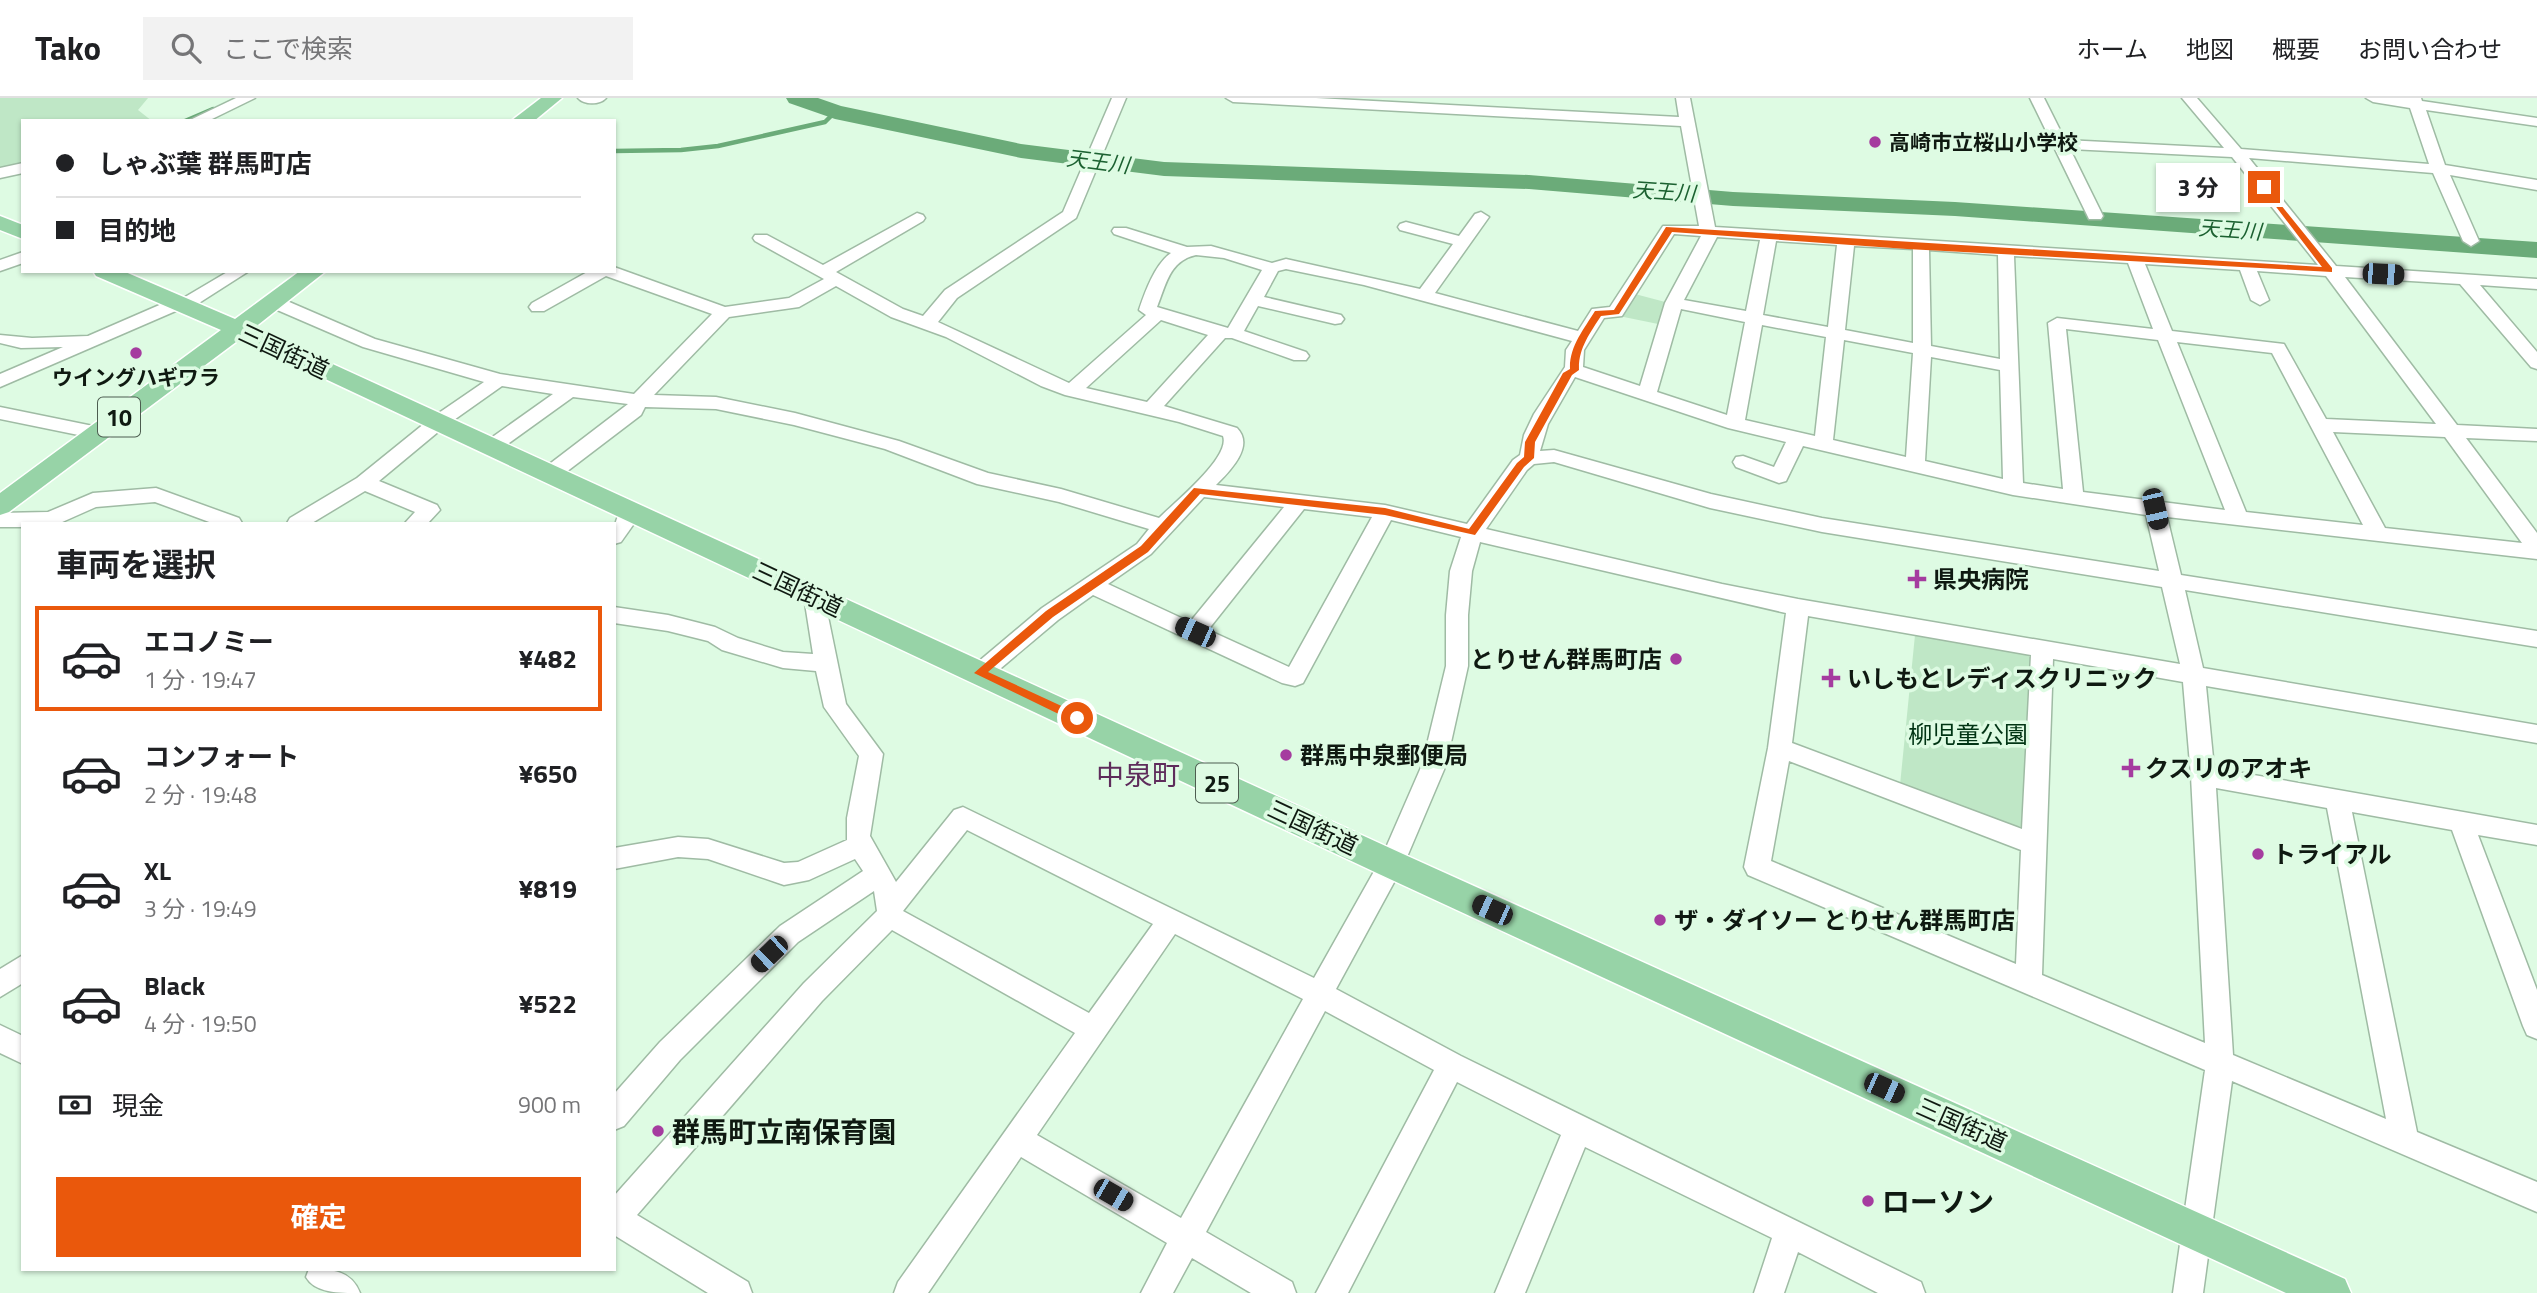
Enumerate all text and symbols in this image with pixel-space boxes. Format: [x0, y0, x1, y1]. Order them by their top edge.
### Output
search box [143, 17, 633, 80]
text: Tako [35, 23, 101, 73]
icon: search [167, 29, 205, 67]
text: ここで検索 [223, 29, 353, 68]
text: ホーム [2077, 31, 2148, 67]
text: 地図 [2186, 31, 2234, 67]
text: 概要 [2272, 31, 2320, 67]
text: お問い合わせ [2358, 31, 2502, 67]
place label: 高崎市立桜山小学校 [1889, 126, 2078, 158]
marker: 高崎市立桜山小学校 [1867, 134, 1883, 150]
water label: 天王川 [1065, 141, 1133, 181]
text: しゃぶ葉 群馬町店 [98, 144, 312, 183]
callout: 3 分 [2156, 162, 2240, 212]
text: 3 分 [2178, 170, 2218, 205]
route end [2248, 171, 2280, 203]
water label: 天王川 [1631, 173, 1699, 209]
text: 目的地 [98, 211, 176, 250]
water label: 天王川 [2197, 211, 2265, 247]
car [2362, 262, 2405, 286]
street label: 三国街道 [233, 314, 335, 388]
marker: ウイングハギワラ [128, 345, 144, 361]
place label: ウイングハギワラ [52, 361, 220, 393]
road number: 10 [98, 398, 140, 436]
car [2141, 486, 2170, 532]
text: 車両を選択 [56, 540, 216, 588]
street label: 三国街道 [747, 552, 849, 626]
place label: 県央病院 [1933, 561, 2029, 597]
marker: 県央病院 [1907, 569, 1927, 589]
car [1172, 614, 1219, 650]
text: エコノミー [144, 622, 274, 661]
icon: car [60, 627, 123, 690]
text: ¥482 [519, 639, 577, 678]
place label: とりせん群馬町店 [1470, 641, 1662, 677]
marker: とりせん群馬町店 [1668, 651, 1684, 667]
place label: いしもとレディスクリニック [1847, 660, 2157, 696]
text: 1 分 · 19:47 [144, 662, 257, 697]
marker: いしもとレディスクリニック [1821, 668, 1841, 688]
route start [1061, 702, 1093, 734]
park label: 柳児童公園 [1908, 716, 2028, 752]
text: コンフォート [144, 737, 299, 776]
place label: 群馬中泉郵便局 [1300, 737, 1468, 773]
icon: car [60, 742, 123, 805]
marker: 群馬中泉郵便局 [1278, 747, 1294, 763]
place label: クスリのアオキ [2145, 750, 2312, 786]
district label: 中泉町 [1096, 753, 1180, 796]
text: ¥650 [519, 754, 577, 793]
marker: クスリのアオキ [2123, 760, 2139, 776]
road number: 25 [1196, 764, 1238, 803]
text: 2 分 · 19:48 [144, 777, 257, 812]
street label: 三国街道 [1262, 790, 1364, 864]
place label: トライアル [2272, 836, 2392, 872]
marker: トライアル [2250, 846, 2266, 862]
text: XL [144, 851, 171, 890]
icon: car [60, 857, 123, 920]
text: ¥819 [519, 869, 577, 908]
text: 3 分 · 19:49 [144, 891, 257, 926]
car [1469, 892, 1516, 928]
place label: ザ・ダイソー とりせん群馬町店 [1674, 902, 2015, 938]
marker: ザ・ダイソー とりせん群馬町店 [1652, 912, 1668, 928]
car [747, 932, 792, 976]
text: Black [144, 966, 205, 1005]
icon: car [60, 972, 123, 1035]
text: ¥522 [519, 984, 577, 1023]
text: 4 分 · 19:50 [144, 1006, 257, 1041]
car [1861, 1070, 1908, 1106]
icon: cash [56, 1086, 94, 1124]
text: 現金 [112, 1086, 164, 1125]
text: 900 m [518, 1087, 581, 1122]
street label: 三国街道 [1911, 1088, 2013, 1160]
place label: 群馬町立南保育園 [672, 1110, 896, 1153]
marker: 群馬町立南保育園 [650, 1123, 666, 1139]
car [1090, 1175, 1137, 1215]
button: 確定 [56, 1177, 581, 1257]
place label: ローソン [1882, 1180, 1994, 1223]
marker: ローソン [1860, 1193, 1876, 1209]

